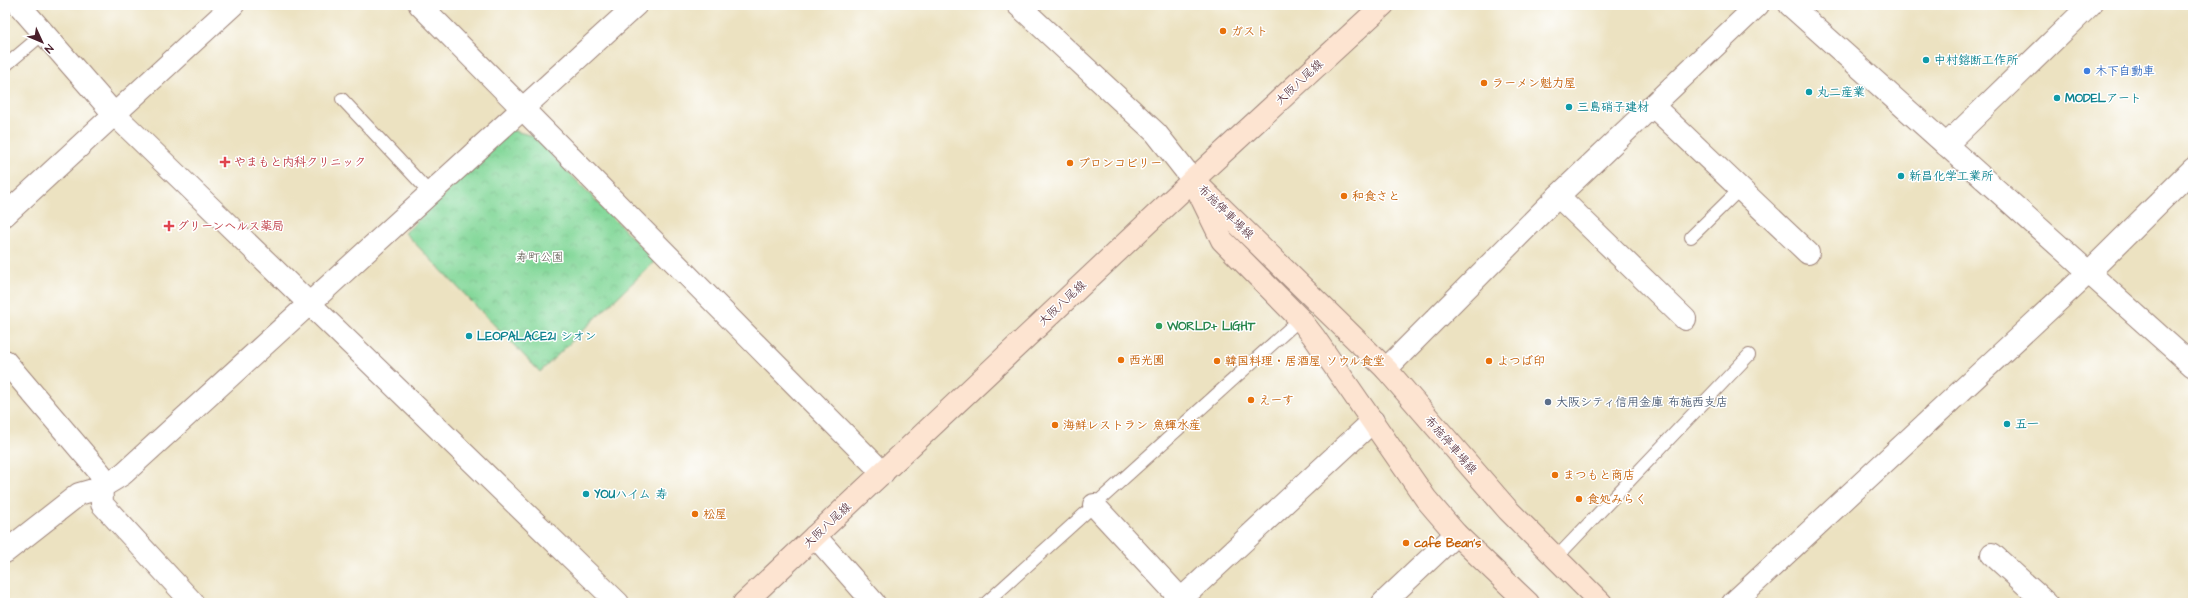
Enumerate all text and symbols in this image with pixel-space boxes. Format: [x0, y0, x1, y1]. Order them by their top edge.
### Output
north arrow [22, 22, 62, 62]
place label: ガスト [1231, 23, 1268, 40]
marker: ガスト [1218, 26, 1228, 36]
text: N [41, 41, 57, 56]
place label: 中村鎔断工作所 [1934, 52, 2019, 69]
marker: 中村鎔断工作所 [1921, 55, 1931, 65]
street label: 大阪八尾線 [1272, 56, 1327, 109]
place label: 木下自動車 [2095, 63, 2155, 80]
marker: 木下自動車 [2082, 66, 2092, 76]
place label: ラーメン魁力屋 [1492, 75, 1576, 92]
marker: ラーメン魁力屋 [1479, 78, 1489, 88]
place label: 丸二産業 [1817, 84, 1865, 101]
marker: 丸二産業 [1804, 87, 1814, 97]
place label: MODELアート [2065, 90, 2142, 107]
marker: MODELアート [2052, 93, 2062, 103]
place label: 三島硝子建材 [1577, 99, 1649, 116]
marker: 三島硝子建材 [1564, 102, 1574, 112]
place label: やまもと内科クリニック [234, 154, 366, 171]
place label: ブロンコビリー [1078, 155, 1162, 172]
marker: やまもと内科クリニック [219, 156, 231, 168]
marker: ブロンコビリー [1065, 158, 1075, 168]
place label: 新昌化学工業所 [1909, 168, 1994, 185]
marker: 新昌化学工業所 [1896, 171, 1906, 181]
street label: 布施停車場線 [1194, 181, 1257, 243]
place label: 和食さと [1352, 188, 1400, 205]
marker: 和食さと [1339, 191, 1349, 201]
place label: グリーンヘルス薬局 [177, 218, 284, 235]
marker: グリーンヘルス薬局 [164, 221, 174, 231]
park label: 寿町公園 [516, 249, 564, 266]
street label: 大阪八尾線 [1035, 277, 1090, 330]
place label: WORLD+ LIGHT [1166, 318, 1256, 335]
marker: WORLD+ LIGHT [1154, 321, 1164, 331]
place label: LEOPALACE21 シオン [477, 328, 597, 345]
marker: LEOPALACE21 シオン [464, 331, 474, 341]
place label: 西光園 [1129, 352, 1165, 369]
place label: 韓国料理・居酒屋 ソウル食堂 [1225, 353, 1385, 370]
place label: よつば印 [1497, 353, 1545, 370]
marker: 西光園 [1116, 355, 1126, 365]
marker: 韓国料理・居酒屋 ソウル食堂 [1212, 356, 1222, 366]
marker: よつば印 [1484, 356, 1494, 366]
place label: えーす [1259, 392, 1294, 409]
place label: 大阪シティ信用金庫 布施西支店 [1556, 394, 1728, 411]
marker: えーす [1246, 395, 1256, 405]
marker: 大阪シティ信用金庫 布施西支店 [1543, 397, 1553, 407]
street label: 布施停車場線 [1421, 413, 1481, 478]
place label: 五一 [2015, 416, 2039, 433]
place label: 海鮮レストラン 魚輝水産 [1063, 417, 1201, 434]
marker: 五一 [2002, 419, 2012, 429]
marker: 海鮮レストラン 魚輝水産 [1050, 420, 1060, 430]
place label: まつもと商店 [1563, 467, 1635, 484]
marker: まつもと商店 [1550, 470, 1560, 480]
place label: YOUハイム 寿 [594, 486, 668, 503]
marker: YOUハイム 寿 [581, 489, 591, 499]
place label: 食処みらく [1587, 491, 1647, 508]
marker: 食処みらく [1574, 494, 1584, 504]
street label: 大阪八尾線 [800, 499, 855, 552]
place label: 松屋 [703, 506, 727, 523]
marker: 松屋 [690, 509, 700, 519]
place label: cafe Bean's [1414, 535, 1481, 552]
marker: cafe Bean's [1401, 538, 1411, 548]

